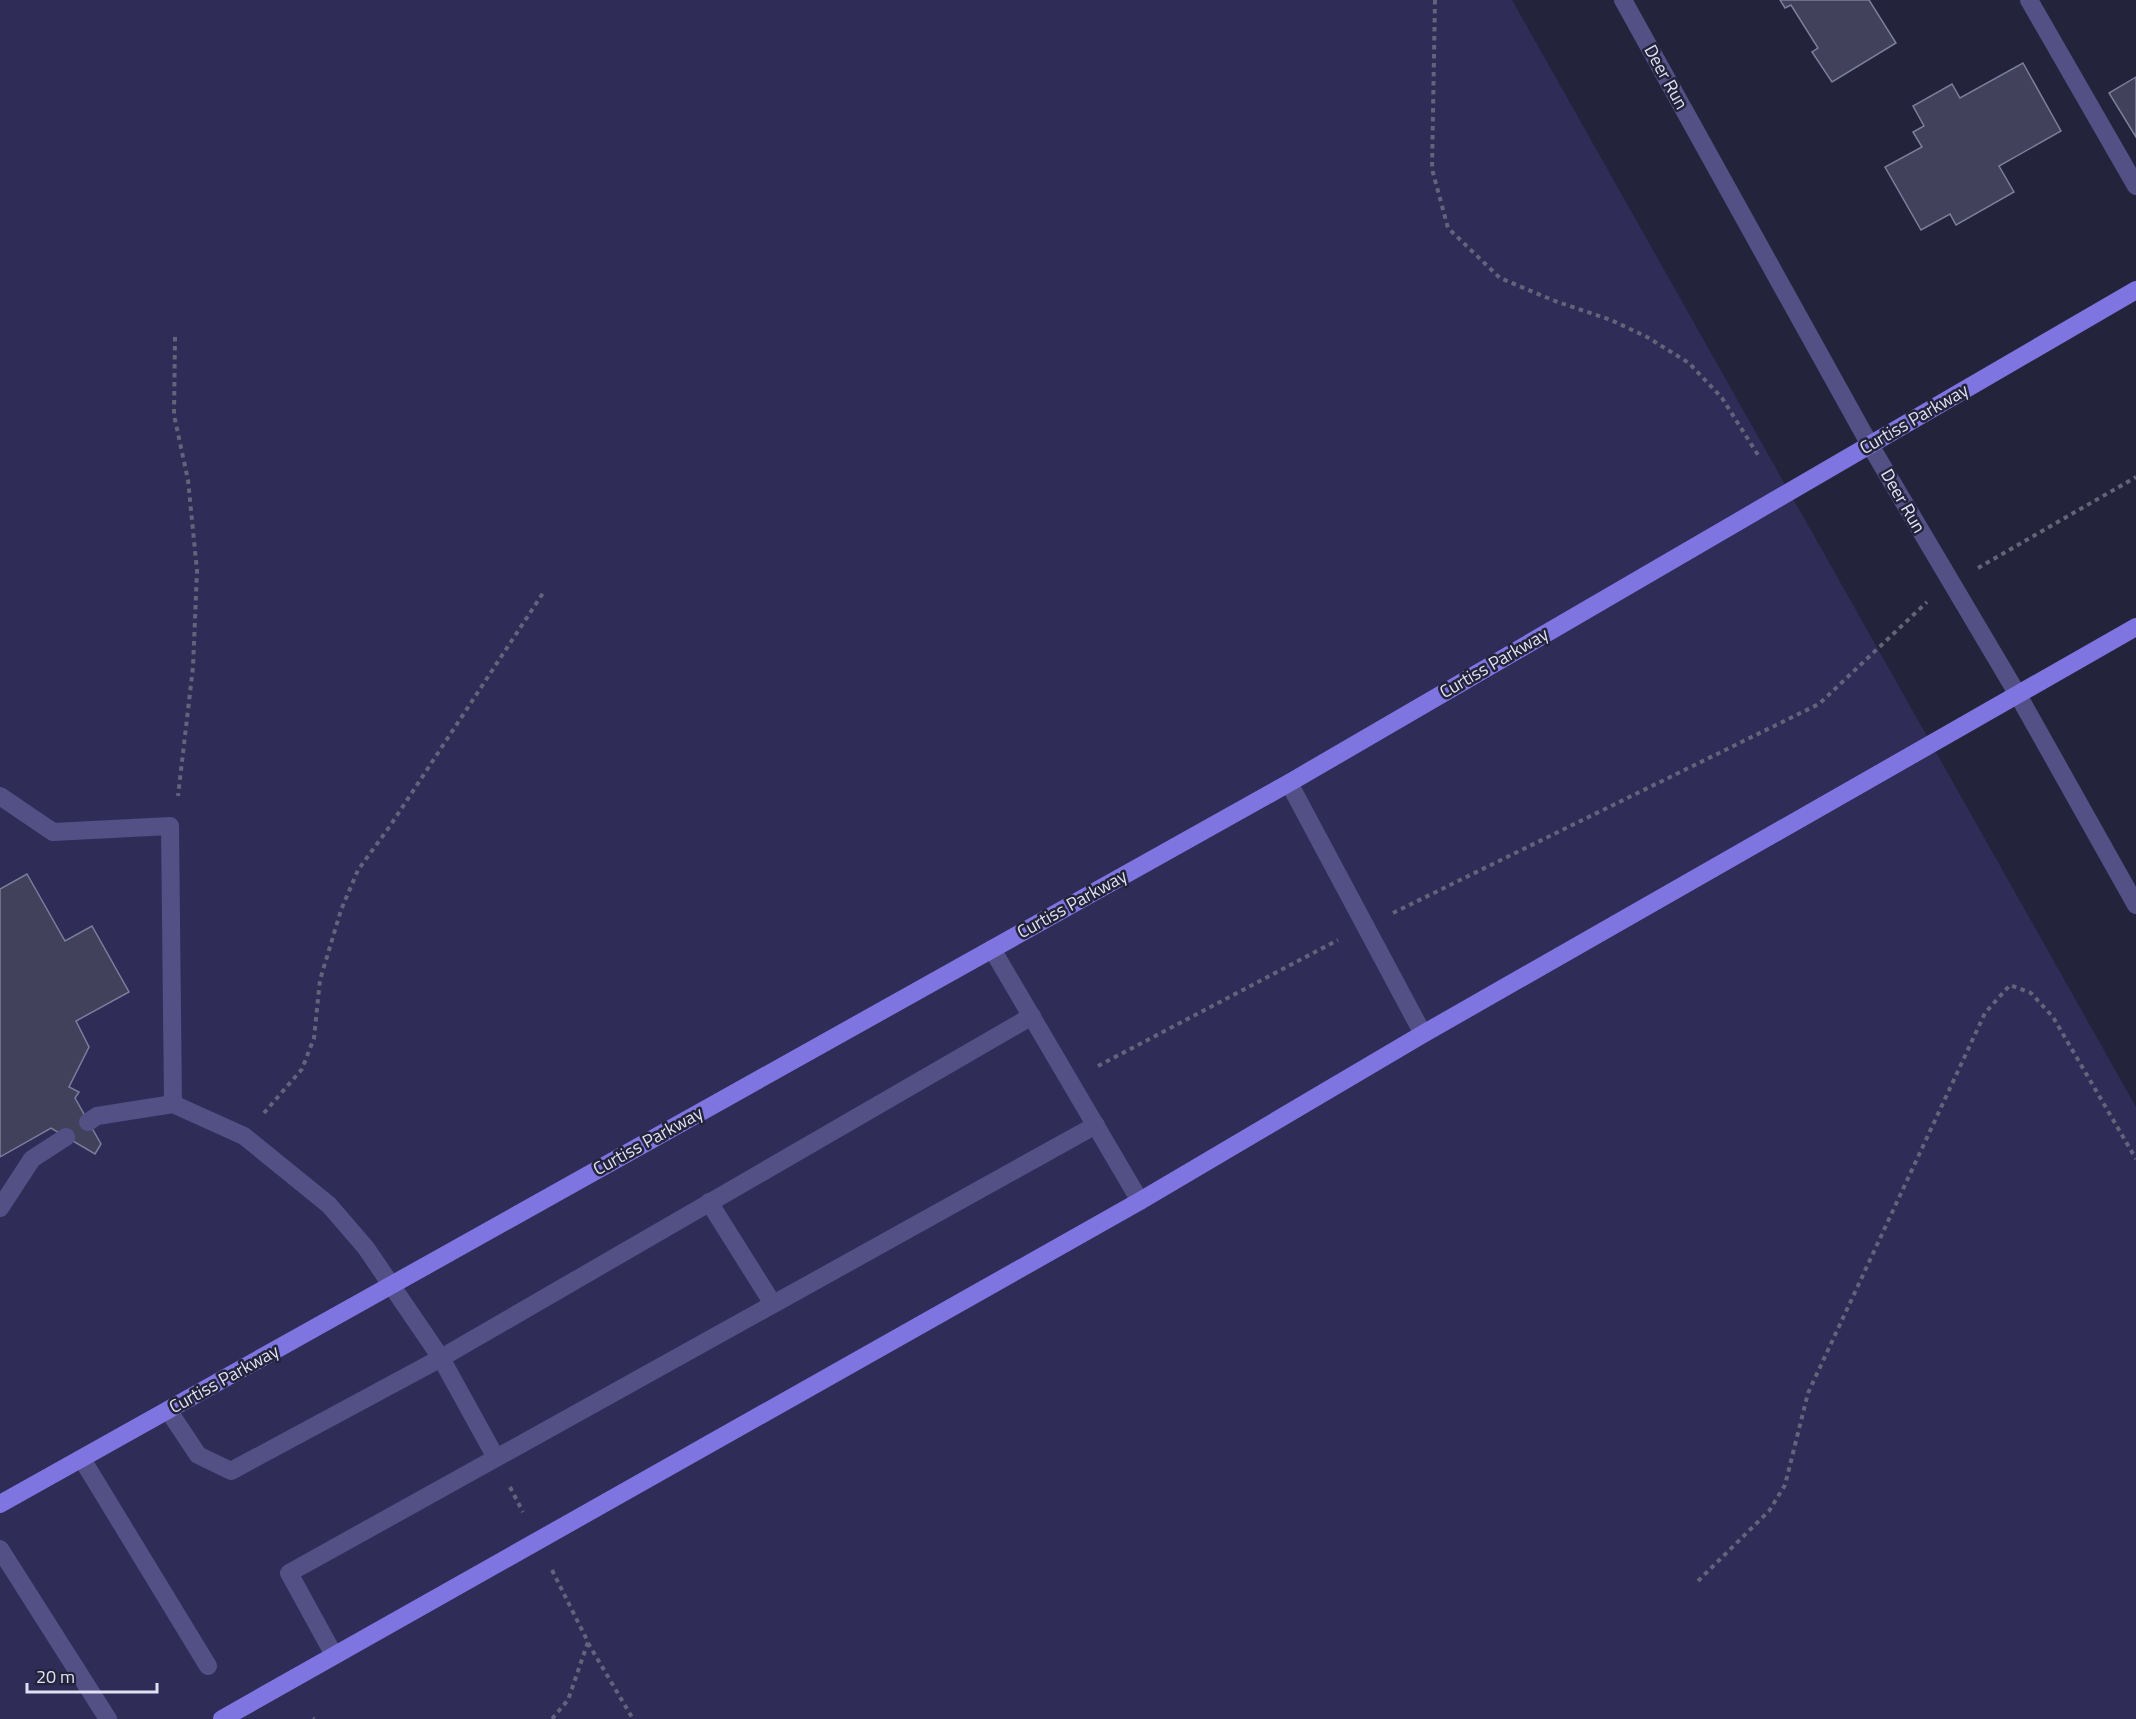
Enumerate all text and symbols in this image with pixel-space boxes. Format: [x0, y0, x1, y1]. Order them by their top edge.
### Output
street label: Deer Run [1638, 39, 1695, 114]
street label: Curtiss Parkway [1854, 376, 1974, 461]
street label: Deer Run [1874, 464, 1933, 538]
street label: Curtiss Parkway [1434, 620, 1554, 705]
street label: Curtiss Parkway [1012, 862, 1132, 945]
street label: Curtiss Parkway [588, 1099, 708, 1182]
street label: Curtiss Parkway [164, 1337, 284, 1420]
scale bar [27, 1656, 158, 1694]
text: 20 m [36, 1663, 75, 1690]

